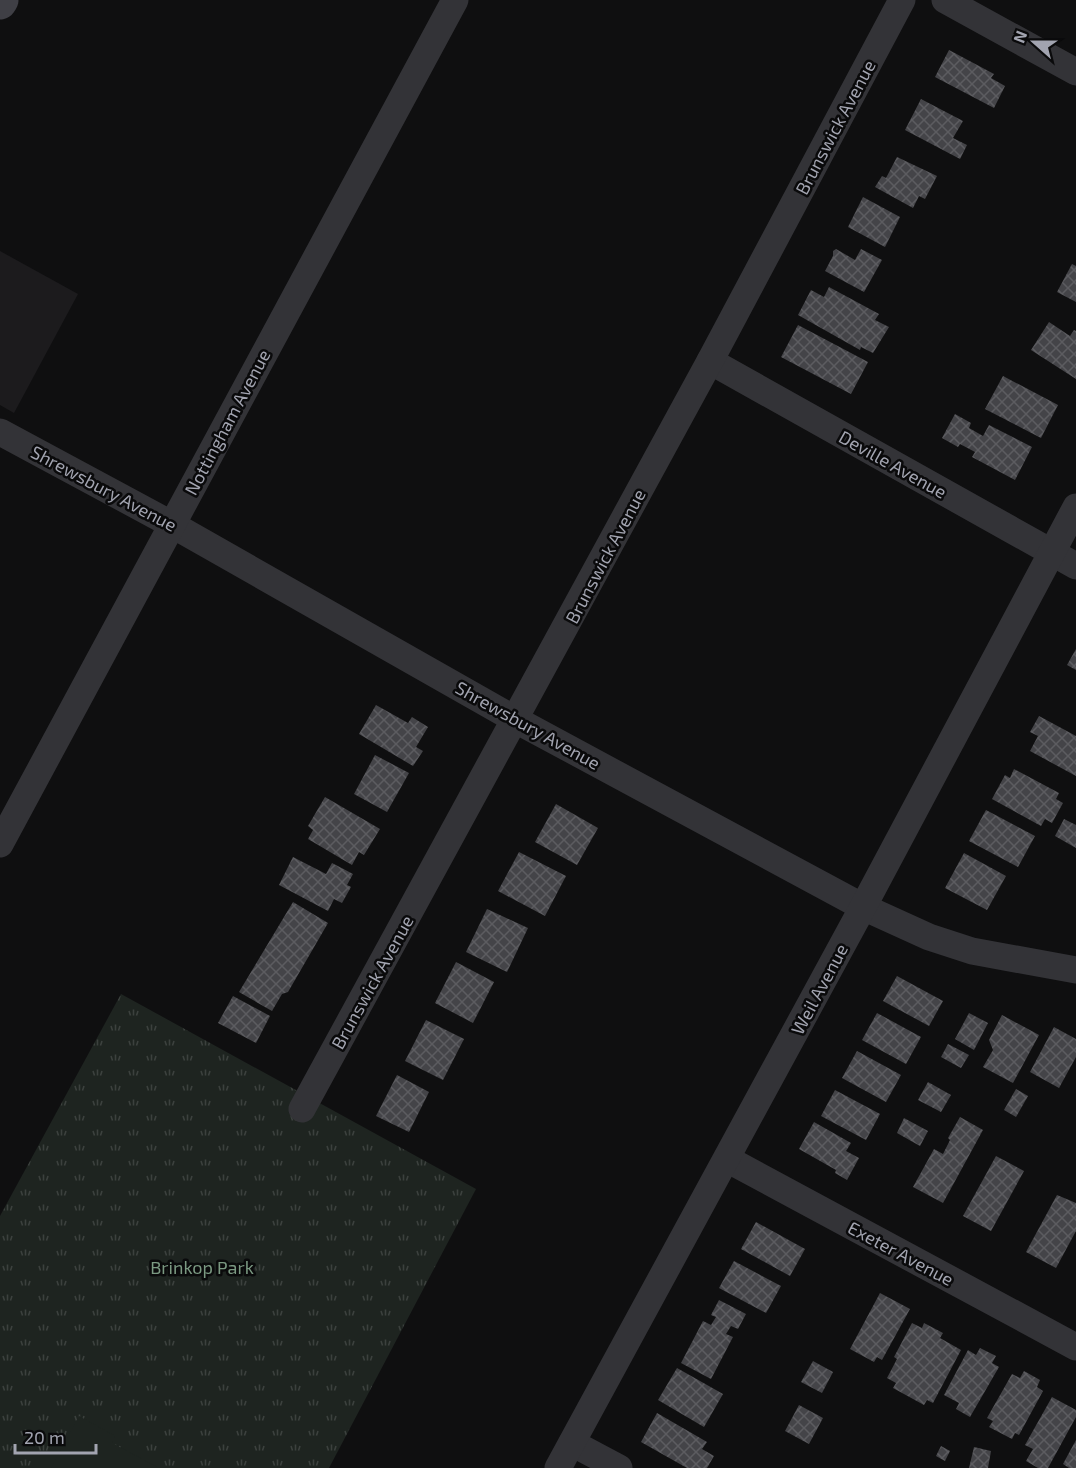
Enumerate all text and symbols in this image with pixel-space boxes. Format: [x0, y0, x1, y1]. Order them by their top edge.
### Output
north arrow [1004, 12, 1064, 72]
text: N [1009, 28, 1030, 45]
street label: Brunswick Avenue [790, 56, 880, 198]
street label: Nottingham Avenue [179, 345, 275, 499]
street label: Deville Avenue [835, 425, 951, 503]
street label: Shrewsbury Avenue [27, 440, 181, 536]
street label: Brunswick Avenue [560, 485, 650, 627]
street label: Shrewsbury Avenue [452, 676, 604, 774]
street label: Brunswick Avenue [326, 911, 418, 1053]
street label: Weil Avenue [786, 940, 852, 1038]
street label: Exeter Avenue [844, 1216, 958, 1290]
park label: Brinkop Park [150, 1256, 254, 1278]
scale bar [15, 1417, 96, 1455]
text: 20 m [24, 1426, 65, 1448]

